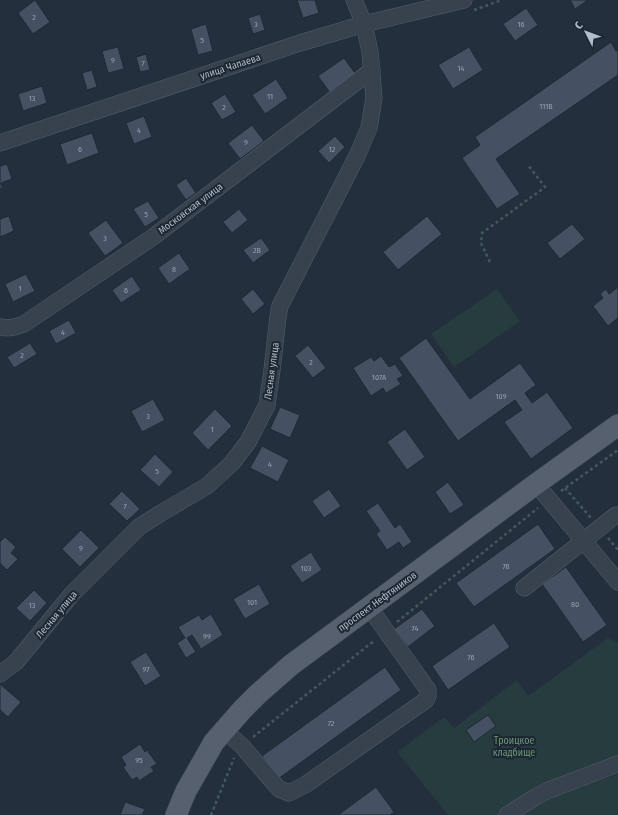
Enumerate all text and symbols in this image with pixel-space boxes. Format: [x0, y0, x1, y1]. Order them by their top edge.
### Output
north arrow [566, 12, 606, 52]
house number: 2 [32, 13, 36, 22]
text: С [572, 19, 586, 32]
house number: 3 [254, 20, 258, 29]
house number: 16 [517, 20, 525, 29]
house number: 5 [200, 36, 204, 45]
street label: улица Чапаева [199, 52, 262, 82]
house number: 9 [111, 56, 115, 65]
house number: 7 [141, 59, 145, 68]
house number: 14 [458, 64, 465, 73]
house number: 11 [267, 92, 273, 101]
house number: 13 [29, 94, 36, 103]
house number: 111В [539, 102, 553, 111]
house number: 2 [222, 103, 226, 112]
house number: 4 [137, 126, 141, 135]
house number: 9 [244, 138, 248, 147]
house number: 6 [78, 145, 82, 154]
house number: 12 [329, 145, 336, 154]
street label: Московская улица [156, 181, 225, 237]
house number: 5 [144, 210, 148, 219]
house number: 3 [103, 234, 107, 243]
house number: 2В [253, 246, 262, 255]
house number: 8 [172, 265, 176, 274]
house number: 1 [18, 284, 22, 293]
house number: 6 [124, 286, 128, 295]
house number: 4 [61, 328, 65, 337]
street label: Лесная улица [262, 342, 282, 401]
house number: 2 [20, 351, 24, 360]
house number: 2 [309, 358, 313, 367]
house number: 107А [372, 373, 387, 382]
house number: 109 [495, 392, 507, 401]
house number: 3 [146, 412, 150, 421]
house number: 1 [210, 425, 214, 434]
house number: 4 [268, 460, 272, 469]
house number: 5 [155, 467, 159, 476]
house number: 7 [123, 502, 127, 511]
house number: 9 [79, 544, 83, 553]
house number: 78 [502, 562, 510, 571]
house number: 103 [301, 564, 312, 573]
street label: проспект Нефтяников [336, 569, 419, 634]
street label: Лесная улица [34, 589, 80, 641]
house number: 101 [247, 598, 257, 607]
house number: 80 [571, 600, 579, 609]
house number: 13 [29, 601, 36, 610]
house number: 74 [412, 624, 419, 633]
house number: 99 [203, 632, 211, 641]
house number: 76 [467, 653, 475, 662]
house number: 97 [142, 665, 150, 674]
house number: 72 [328, 719, 335, 728]
park label: Троицкое кладбище [493, 735, 535, 759]
house number: 95 [135, 756, 143, 765]

